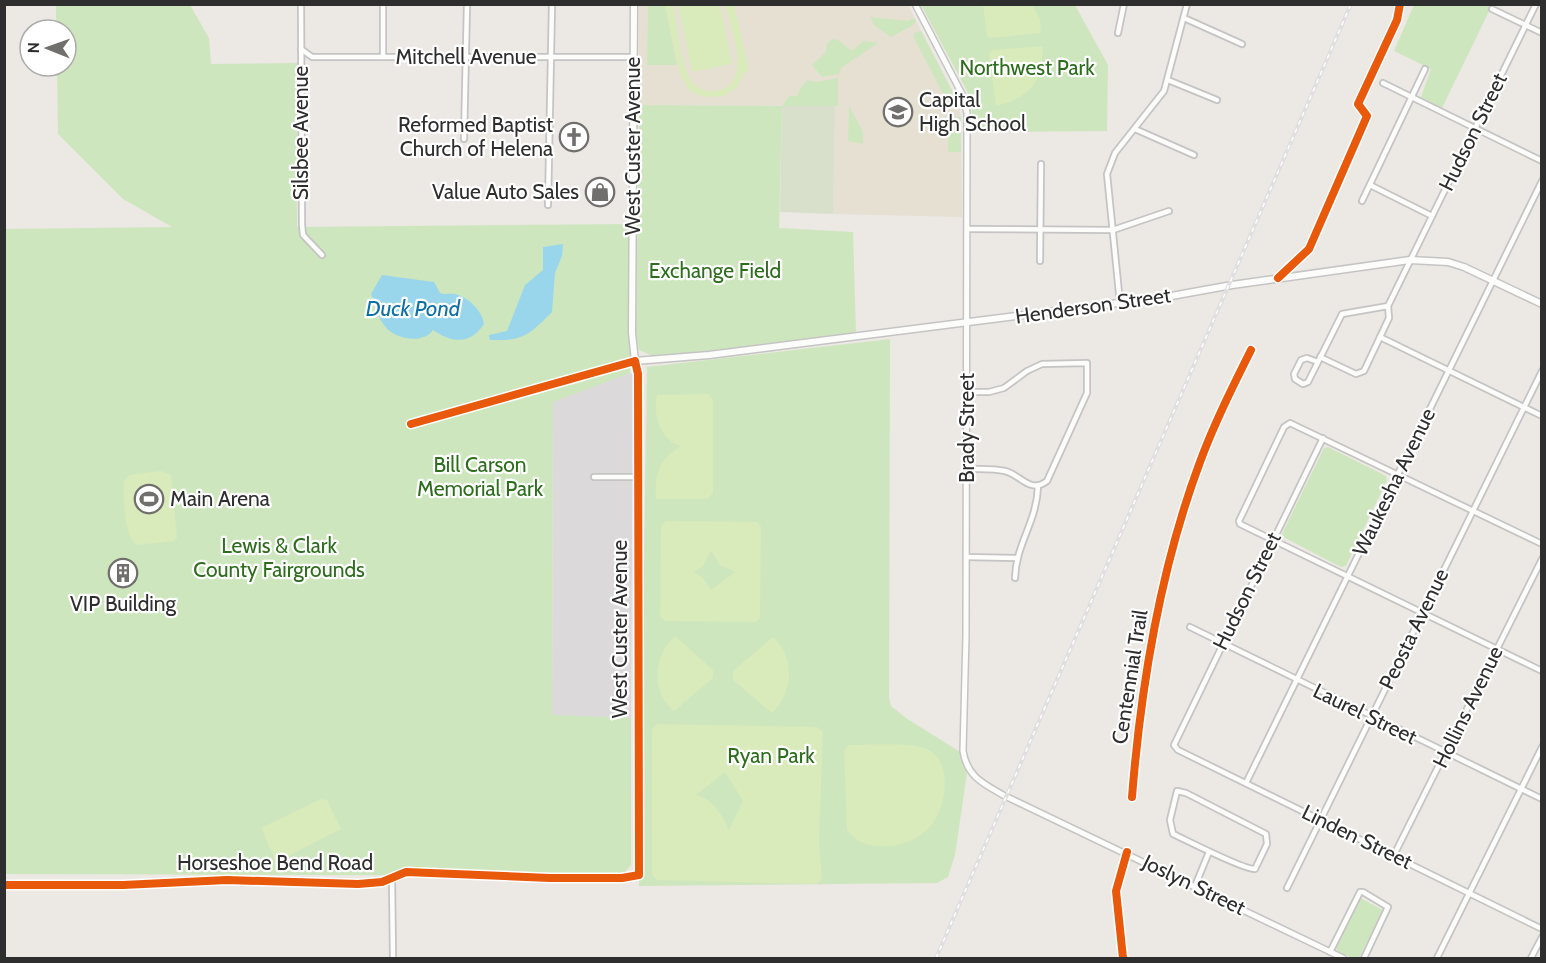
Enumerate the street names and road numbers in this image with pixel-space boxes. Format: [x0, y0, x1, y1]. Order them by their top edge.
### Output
street label: Mitchell Avenue [395, 44, 537, 69]
street label: West Custer Avenue [620, 57, 645, 235]
street label: Silsbee Avenue [288, 65, 313, 200]
street label: Hudson Street [1433, 69, 1512, 195]
street label: Henderson Street [1014, 282, 1172, 329]
street label: Brady Street [954, 373, 979, 483]
street label: Waukesha Avenue [1347, 404, 1440, 560]
street label: Hudson Street [1207, 528, 1286, 654]
street label: West Custer Avenue [607, 540, 632, 718]
street label: Peosta Avenue [1374, 564, 1454, 693]
street label: Centennial Trail [1107, 608, 1152, 746]
street label: Hollins Avenue [1427, 642, 1508, 772]
street label: Laurel Street [1309, 678, 1421, 749]
street label: Linden Street [1298, 799, 1416, 874]
street label: Joslyn Street [1138, 849, 1250, 920]
street label: Horseshoe Bend Road [177, 850, 373, 875]

